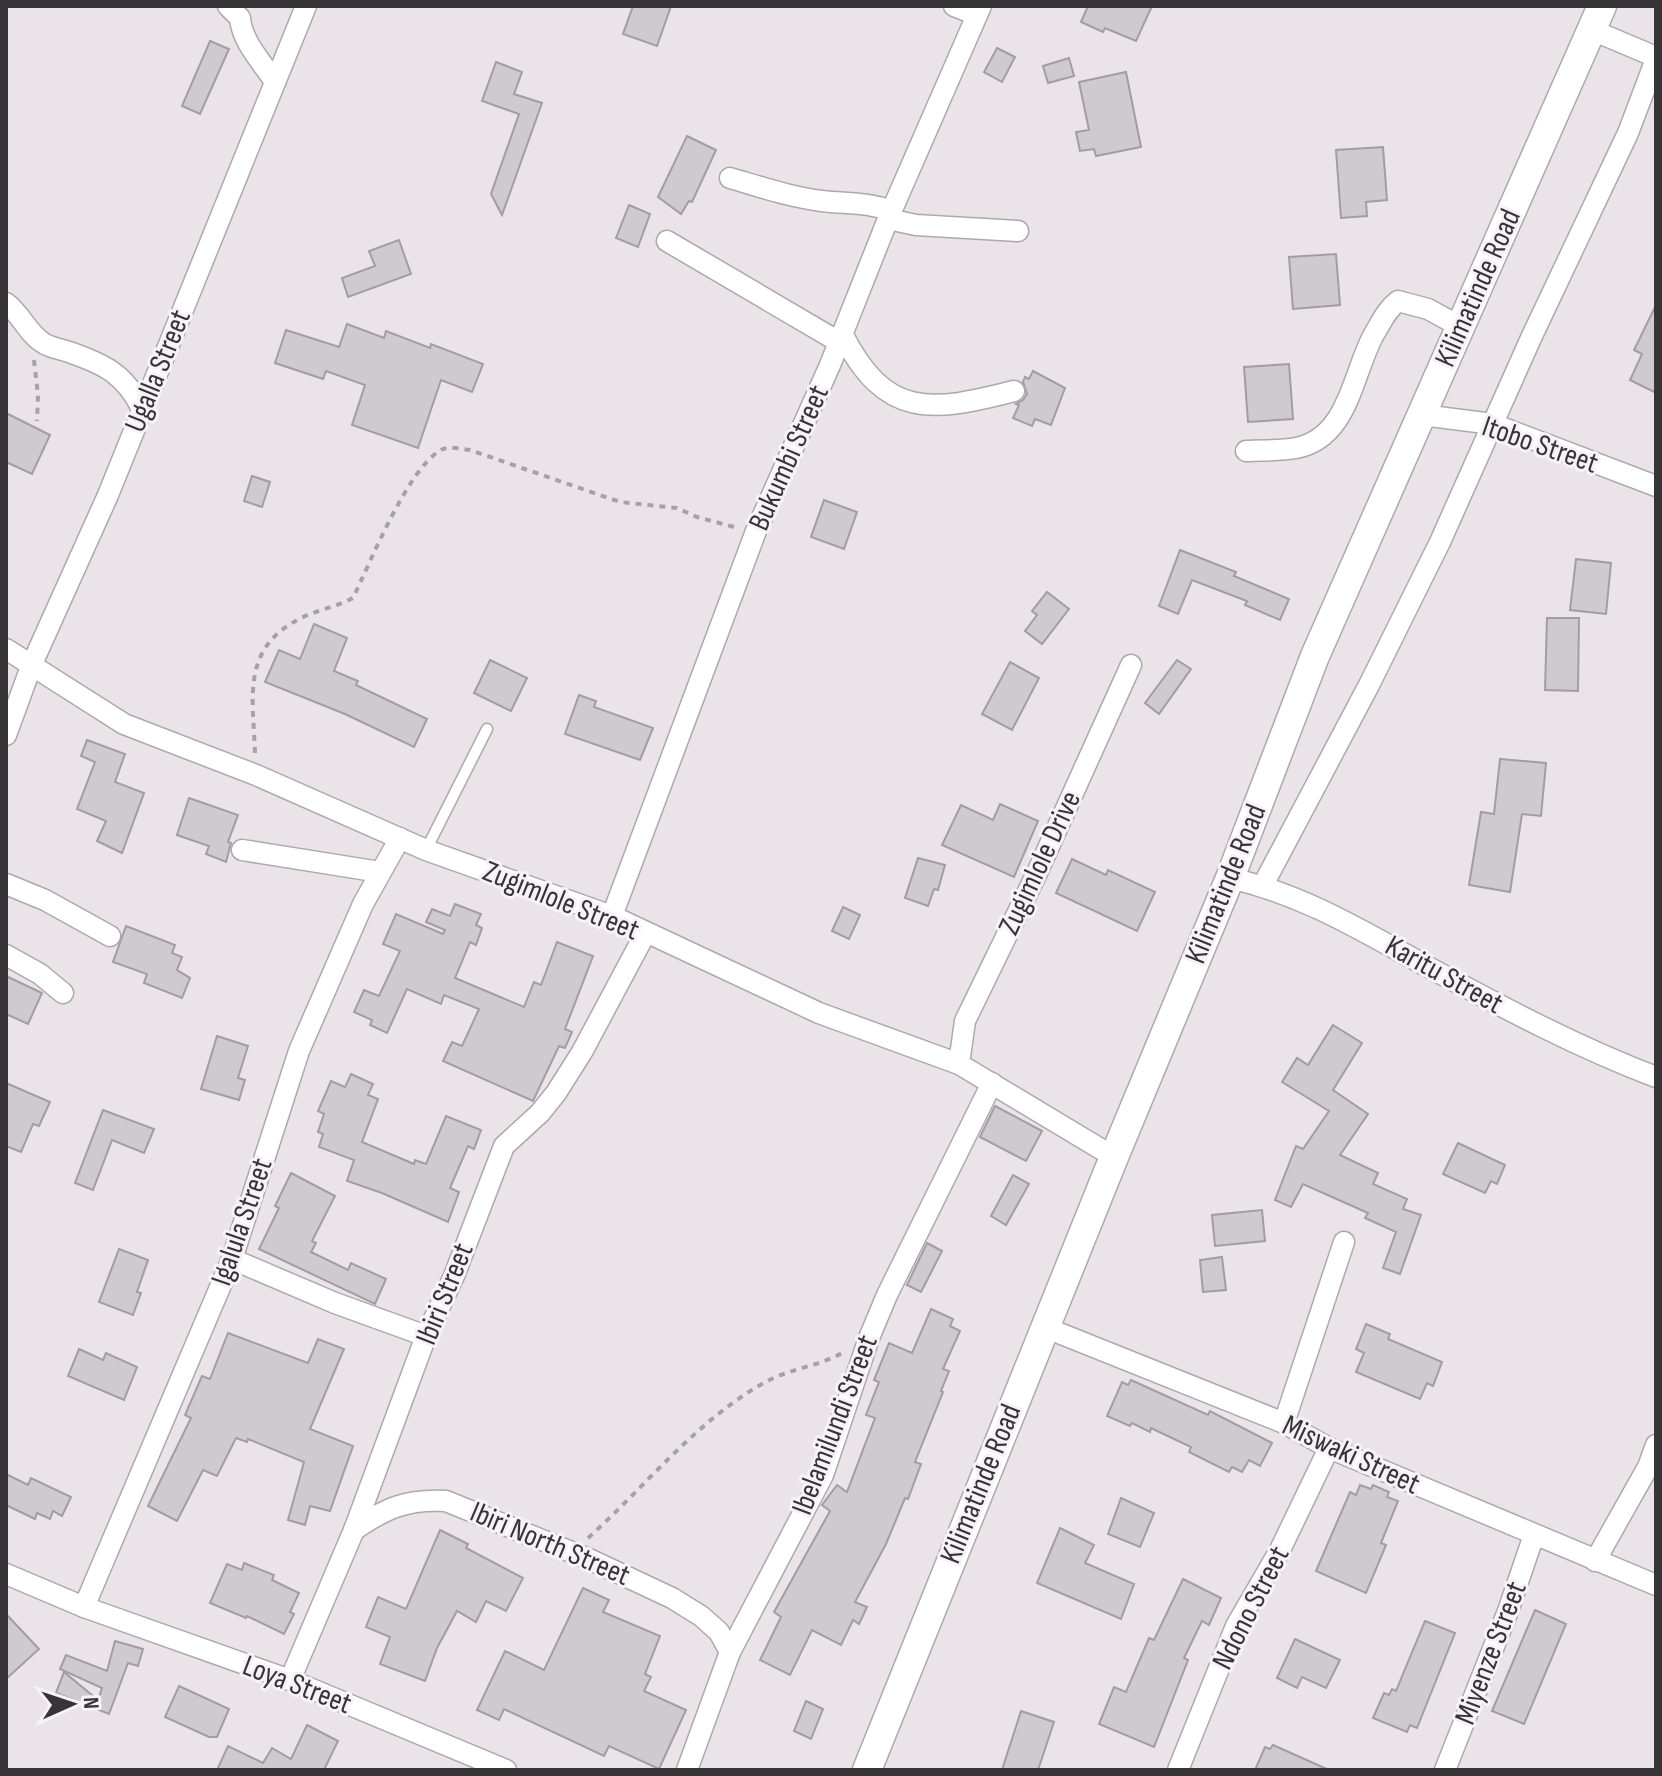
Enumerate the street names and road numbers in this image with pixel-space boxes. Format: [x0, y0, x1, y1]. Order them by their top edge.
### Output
street label: Kilimatinde Road [1427, 204, 1529, 372]
street label: Ugalla Street [117, 305, 199, 437]
street label: Bukumbi Street [741, 380, 837, 536]
street label: Itobo Street [1477, 408, 1603, 482]
street label: Zugimlole Drive [991, 785, 1089, 941]
street label: Kilimatinde Road [1178, 799, 1274, 969]
street label: Zugimlole Street [478, 853, 644, 949]
street label: Karitu Street [1379, 928, 1509, 1022]
street label: Igalula Street [203, 1153, 281, 1291]
street label: Ibiri Street [408, 1238, 482, 1350]
street label: Ibelamilundi Street [784, 1330, 886, 1520]
street label: Kilimatinde Road [933, 1399, 1029, 1569]
street label: Miswaki Street [1277, 1408, 1425, 1502]
street label: Ibiri North Street [465, 1494, 635, 1594]
street label: Ndono Street [1205, 1540, 1297, 1676]
street label: Miyenze Street [1447, 1576, 1535, 1730]
street label: Loya Street [237, 1648, 357, 1722]

